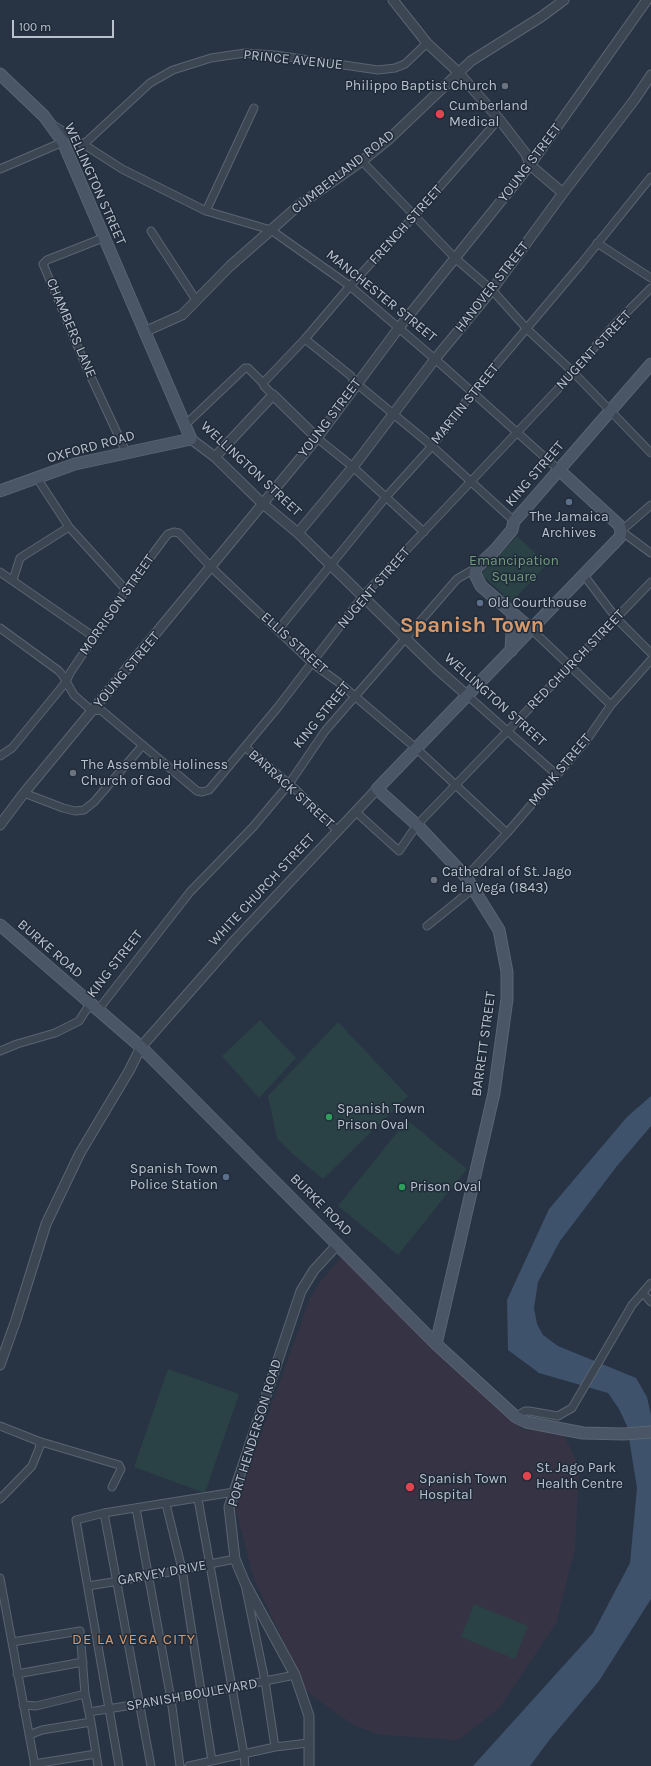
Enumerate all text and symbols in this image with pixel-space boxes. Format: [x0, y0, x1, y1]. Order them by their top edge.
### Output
scale bar [14, 12, 116, 38]
text: 100 m [19, 20, 51, 34]
street label: PRINCE AVENUE [243, 46, 343, 74]
place label: Philippo Baptist Church [345, 78, 497, 94]
marker: Philippo Baptist Church [500, 81, 510, 91]
place label: Cumberland Medical [449, 98, 528, 130]
marker: Cumberland Medical [434, 108, 446, 120]
street label: WELLINGTON STREET [61, 120, 129, 248]
street label: YOUNG STREET [495, 120, 565, 206]
street label: CUMBERLAND ROAD [288, 126, 398, 218]
street label: FRENCH STREET [366, 182, 446, 268]
street label: HANOVER STREET [451, 238, 533, 336]
street label: MANCHESTER STREET [322, 246, 440, 346]
street label: CHAMBERS LANE [42, 276, 100, 380]
street label: NUGENT STREET [553, 307, 635, 393]
street label: MARTIN STREET [427, 360, 503, 448]
street label: YOUNG STREET [295, 375, 365, 461]
street label: WELLINGTON STREET [197, 418, 305, 520]
street label: OXFORD ROAD [45, 427, 137, 467]
street label: KING STREET [502, 438, 568, 510]
marker: The Jamaica Archives [564, 497, 574, 507]
place label: The Jamaica Archives [529, 509, 609, 542]
street label: NUGENT STREET [334, 544, 414, 632]
street label: MORRISON STREET [76, 551, 158, 659]
park label: Emancipation Square [469, 553, 559, 586]
place label: Old Courthouse [488, 595, 587, 611]
marker: Old Courthouse [475, 598, 485, 608]
street label: RED CHURCH STREET [524, 606, 628, 714]
street label: ELLIS STREET [257, 609, 331, 677]
district label: Spanish Town [400, 613, 544, 639]
street label: YOUNG STREET [90, 628, 164, 712]
street label: WELLINGTON STREET [440, 650, 550, 750]
street label: KING STREET [290, 678, 354, 752]
street label: MONK STREET [525, 730, 595, 810]
street label: BARRACK STREET [245, 746, 337, 832]
place label: The Assemble Holiness Church of God [81, 757, 228, 790]
marker: The Assemble Holiness Church of God [68, 768, 78, 778]
street label: WHITE CHURCH STREET [205, 830, 319, 950]
place label: Cathedral of St. Jago de la Vega (1843) [442, 864, 572, 896]
marker: Cathedral of St. Jago de la Vega (1843) [429, 875, 439, 885]
street label: BURKE ROAD [14, 916, 86, 982]
street label: KING STREET [83, 927, 147, 1001]
street label: BARRETT STREET [468, 990, 500, 1098]
place label: Spanish Town Prison Oval [337, 1101, 425, 1134]
marker: Spanish Town Prison Oval [324, 1112, 334, 1122]
place label: Spanish Town Police Station [130, 1161, 218, 1194]
street label: BURKE ROAD [286, 1170, 356, 1240]
marker: Spanish Town Police Station [221, 1172, 231, 1182]
place label: Prison Oval [410, 1179, 481, 1195]
marker: Prison Oval [397, 1182, 407, 1192]
street label: PORT HENDERSON ROAD [225, 1357, 285, 1509]
place label: St. Jago Park Health Centre [536, 1460, 623, 1492]
marker: St. Jago Park Health Centre [521, 1470, 533, 1482]
place label: Spanish Town Hospital [419, 1471, 507, 1504]
marker: Spanish Town Hospital [404, 1481, 416, 1493]
street label: GARVEY DRIVE [116, 1557, 208, 1589]
district label: DE LA VEGA CITY [72, 1631, 196, 1649]
street label: SPANISH BOULEVARD [125, 1675, 259, 1715]

